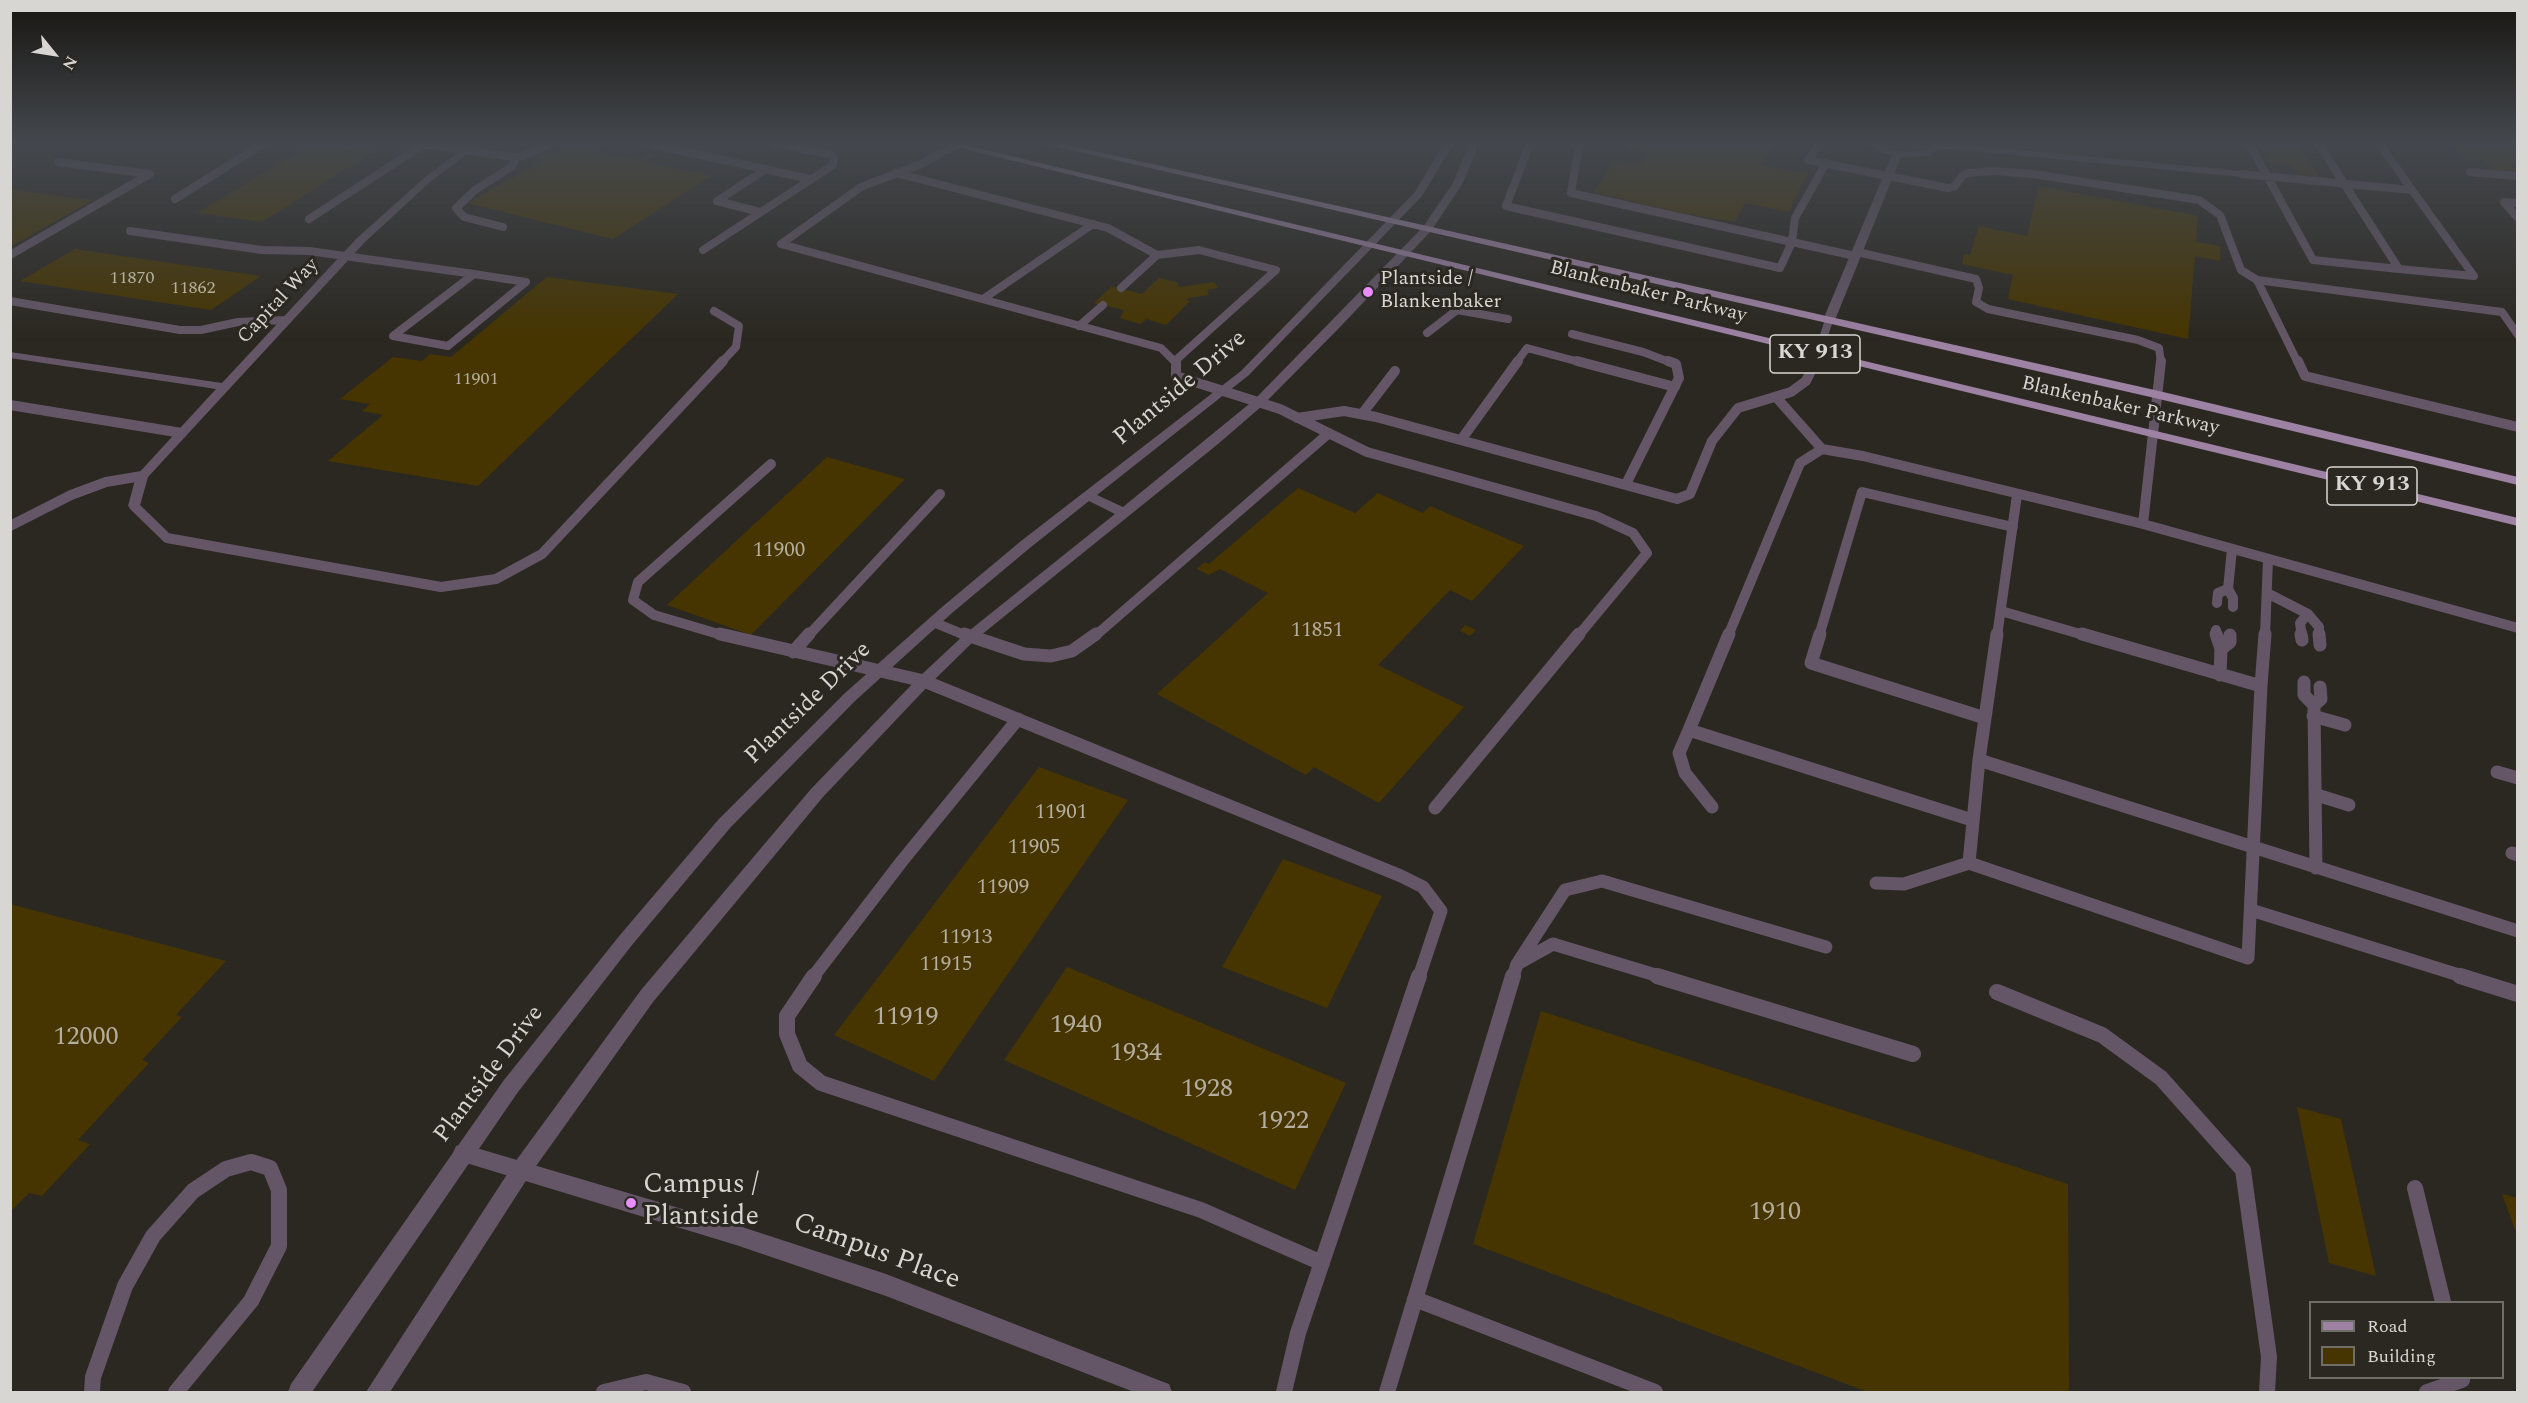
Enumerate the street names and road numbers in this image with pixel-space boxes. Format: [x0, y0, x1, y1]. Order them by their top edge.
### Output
street label: Capital Way [233, 254, 325, 350]
street label: Blankenbaker Parkway [1547, 257, 1749, 329]
street label: Plantside Drive [1109, 325, 1253, 453]
road number: KY 913 [1770, 335, 1860, 373]
street label: Blankenbaker Parkway [2019, 373, 2221, 441]
road number: KY 913 [2327, 467, 2417, 505]
street label: Plantside Drive [740, 637, 878, 771]
street label: Plantside Drive [429, 1001, 551, 1149]
street label: Campus Place [788, 1207, 964, 1299]

